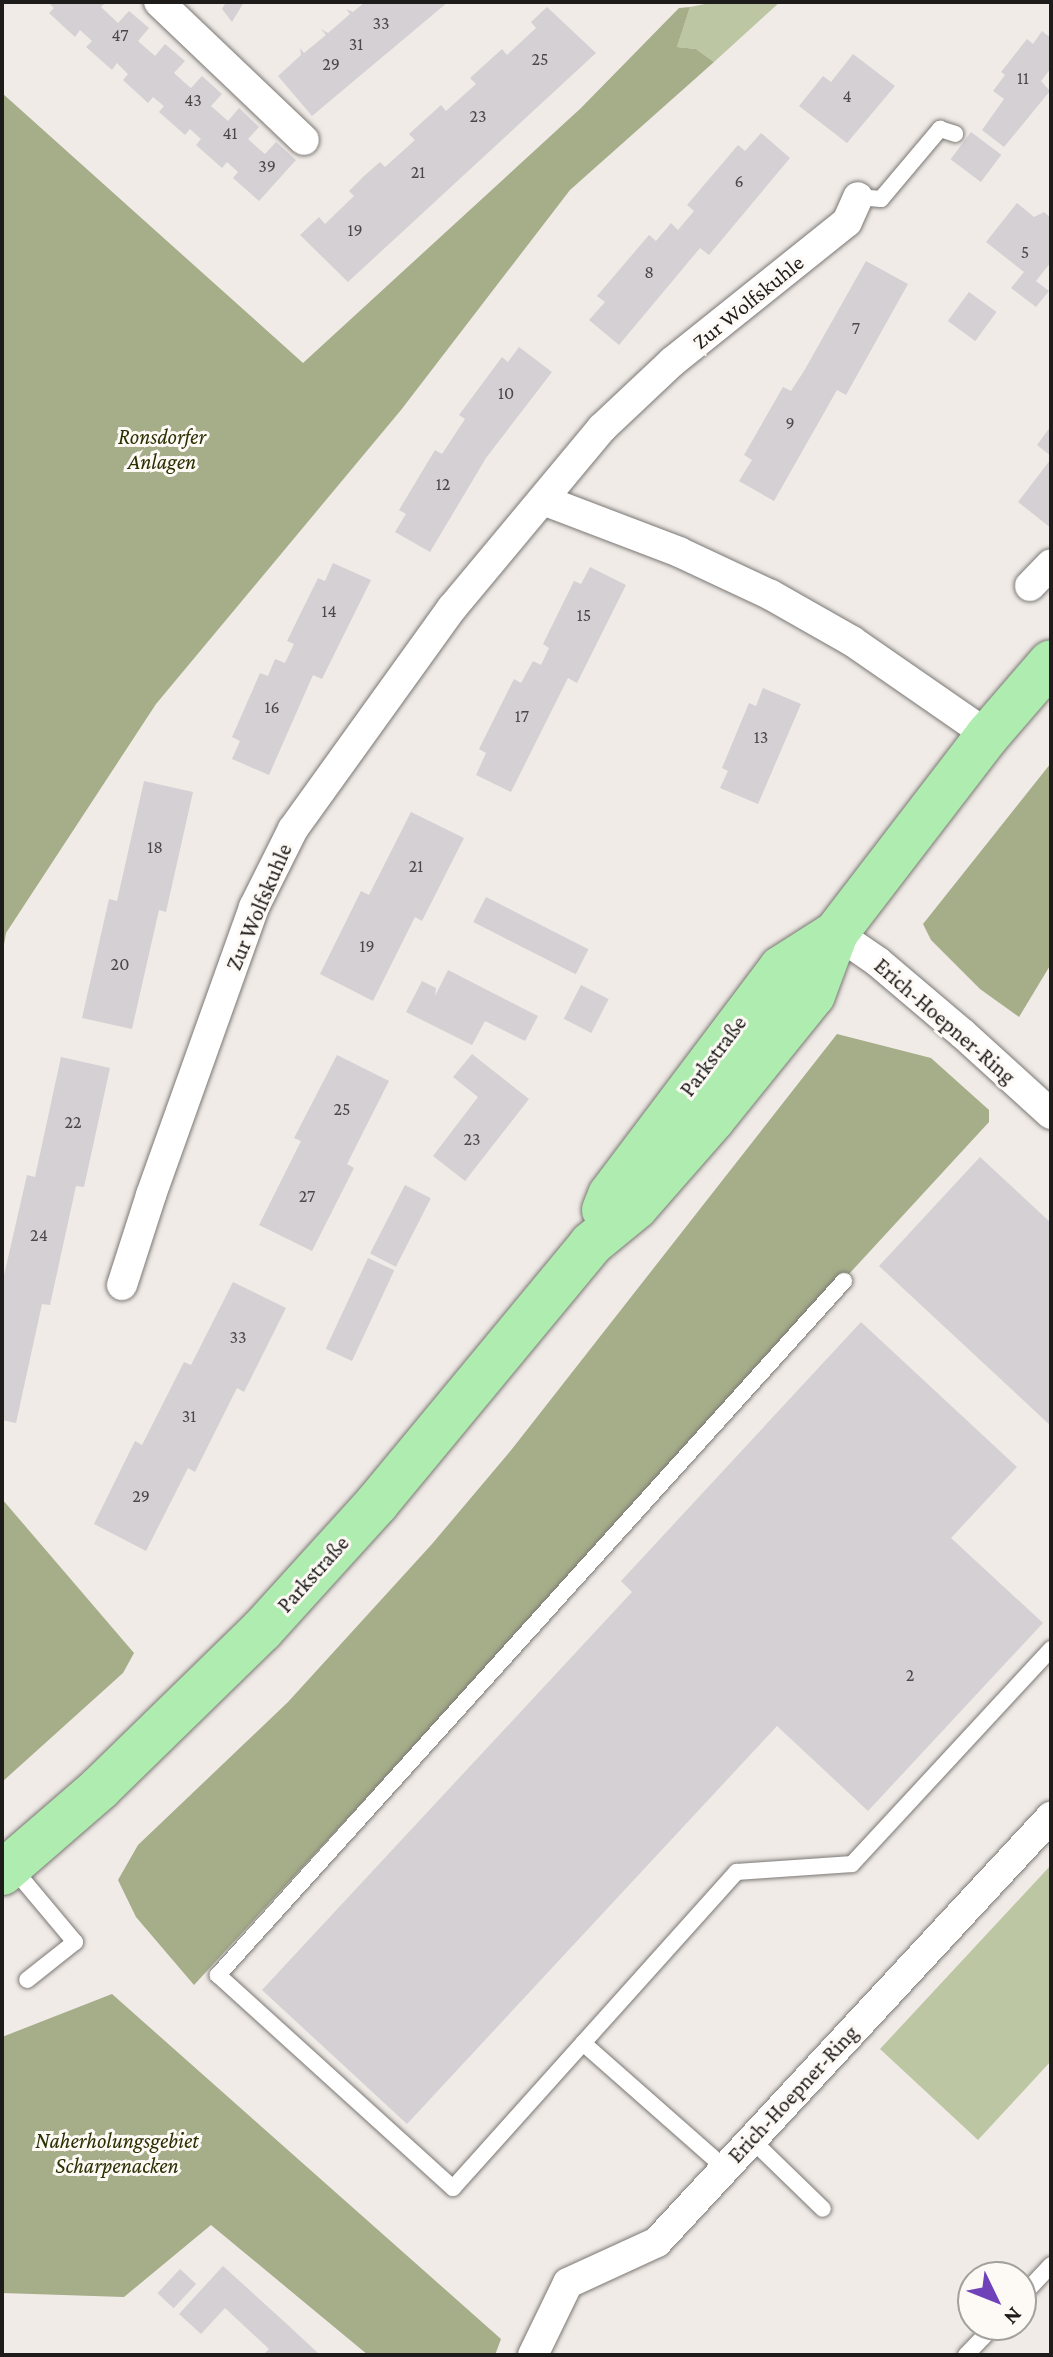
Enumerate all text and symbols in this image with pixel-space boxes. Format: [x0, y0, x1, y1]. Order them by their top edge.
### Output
house number: 33 [373, 12, 389, 34]
house number: 47 [111, 24, 129, 46]
house number: 31 [349, 33, 363, 55]
house number: 25 [531, 48, 549, 70]
house number: 29 [322, 53, 340, 75]
house number: 11 [1017, 67, 1029, 89]
house number: 4 [842, 85, 852, 107]
house number: 43 [184, 89, 202, 111]
house number: 23 [469, 105, 487, 127]
house number: 41 [222, 122, 238, 144]
house number: 39 [258, 155, 276, 177]
house number: 21 [411, 161, 425, 183]
house number: 6 [734, 170, 744, 192]
house number: 19 [347, 219, 363, 241]
house number: 5 [1021, 241, 1029, 263]
street label: Zur Wolfskuhle [687, 249, 809, 355]
house number: 8 [644, 261, 654, 283]
house number: 7 [852, 317, 860, 339]
house number: 10 [498, 382, 514, 404]
house number: 9 [785, 412, 795, 434]
park label: Ronsdorfer Anlagen [118, 423, 206, 474]
house number: 12 [436, 473, 450, 495]
house number: 14 [321, 600, 337, 622]
house number: 15 [577, 604, 591, 626]
house number: 16 [264, 696, 280, 718]
house number: 17 [515, 705, 529, 727]
house number: 13 [754, 726, 768, 748]
house number: 18 [147, 836, 163, 858]
street label: Zur Wolfskuhle [220, 840, 298, 974]
house number: 21 [409, 855, 423, 877]
house number: 19 [359, 935, 375, 957]
street label: Erich-Hoepner-Ring [869, 952, 1021, 1090]
house number: 20 [111, 953, 129, 975]
street label: Parkstraße [674, 1010, 752, 1102]
house number: 25 [333, 1098, 351, 1120]
house number: 22 [64, 1111, 82, 1133]
house number: 23 [463, 1128, 481, 1150]
house number: 27 [299, 1185, 315, 1207]
house number: 24 [30, 1224, 48, 1246]
house number: 33 [230, 1326, 246, 1348]
house number: 31 [182, 1405, 196, 1427]
house number: 29 [132, 1485, 150, 1507]
street label: Parkstraße [272, 1530, 354, 1618]
house number: 2 [906, 1664, 914, 1686]
street label: Erich-Hoepner-Ring [722, 2020, 864, 2168]
park label: Naherholungsgebiet Scharpenacken [35, 2127, 199, 2178]
north arrow [957, 2261, 1037, 2341]
text: N [999, 2302, 1028, 2330]

